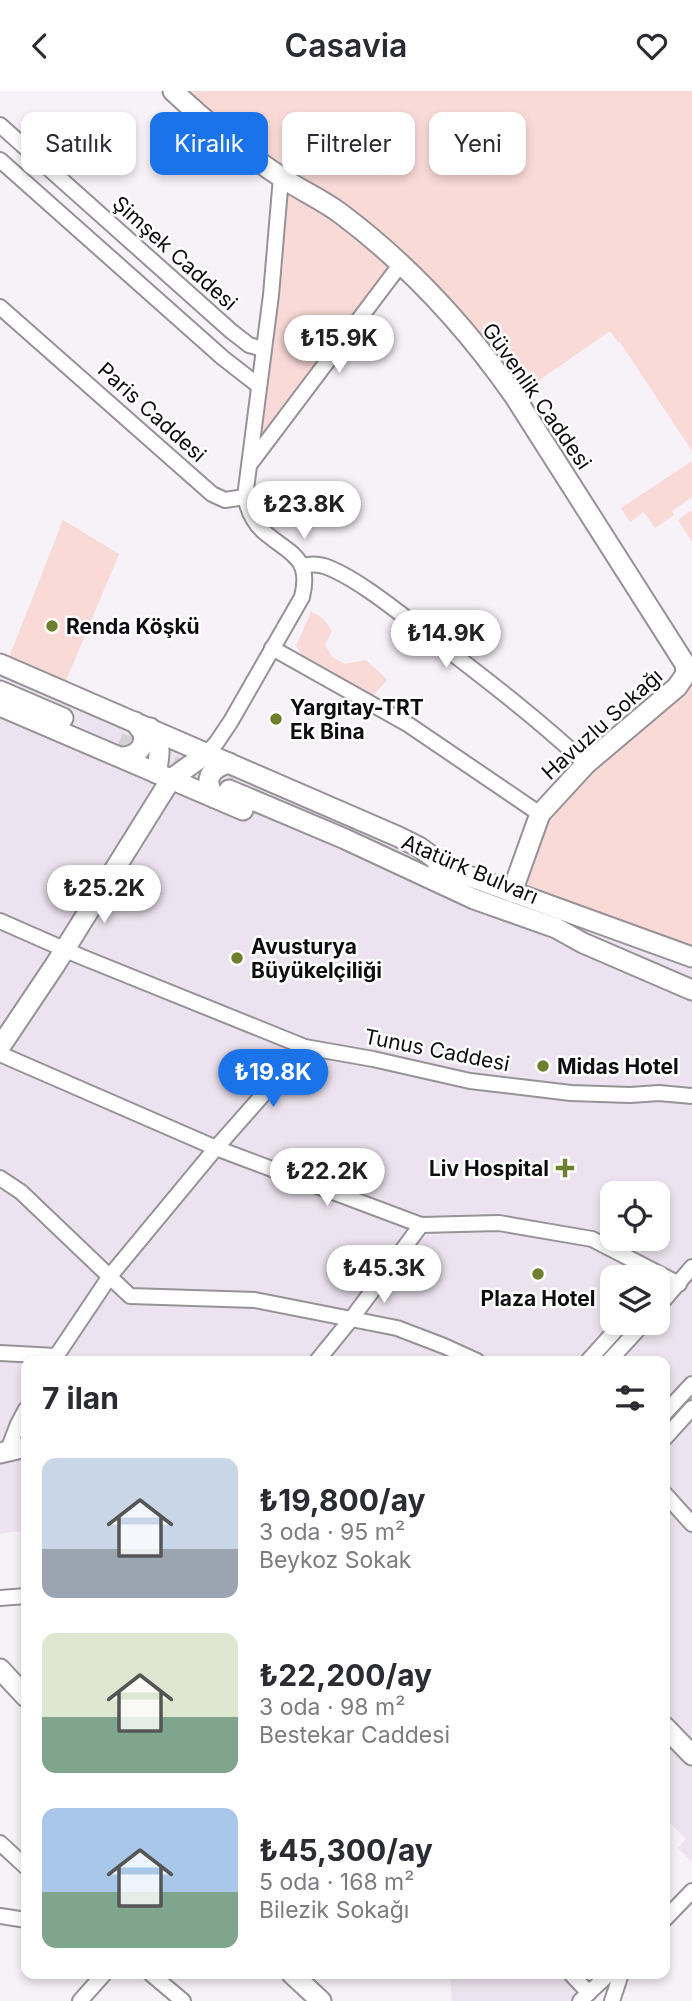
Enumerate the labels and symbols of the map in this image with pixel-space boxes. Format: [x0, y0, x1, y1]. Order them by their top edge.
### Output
street label: Şimşek Caddesi [108, 191, 242, 315]
pin: ₺15.9K [282, 315, 396, 375]
street label: Güvenlik Caddesi [477, 318, 597, 474]
street label: Paris Caddesi [93, 357, 211, 467]
pin: ₺23.8K [247, 482, 361, 541]
pin: ₺14.9K [389, 611, 503, 670]
place label: Renda Köşkü [66, 614, 200, 639]
marker: Renda Köşkü [44, 618, 60, 634]
street label: Havuzlu Sokağı [537, 663, 667, 785]
place label: Yargıtay-TRT Ek Bina [290, 695, 424, 744]
marker: Yargıtay-TRT Ek Bina [268, 711, 284, 727]
street label: Atatürk Bulvarı [398, 829, 542, 909]
pin: ₺25.2K [47, 865, 161, 925]
place label: Avusturya Büyükelçiliği [251, 934, 382, 983]
marker: Avusturya Büyükelçiliği [229, 950, 245, 966]
street label: Tunus Caddesi [362, 1024, 512, 1076]
pin: ₺19.8K [216, 1049, 330, 1109]
place label: Midas Hotel [557, 1054, 679, 1079]
marker: Midas Hotel [535, 1058, 551, 1074]
pin: ₺22.2K [270, 1149, 384, 1208]
place label: Liv Hospital [429, 1156, 549, 1181]
marker: Liv Hospital [555, 1158, 575, 1178]
pin: ₺45.3K [327, 1245, 441, 1305]
marker: Plaza Hotel [530, 1266, 546, 1282]
place label: Plaza Hotel [481, 1286, 595, 1311]

